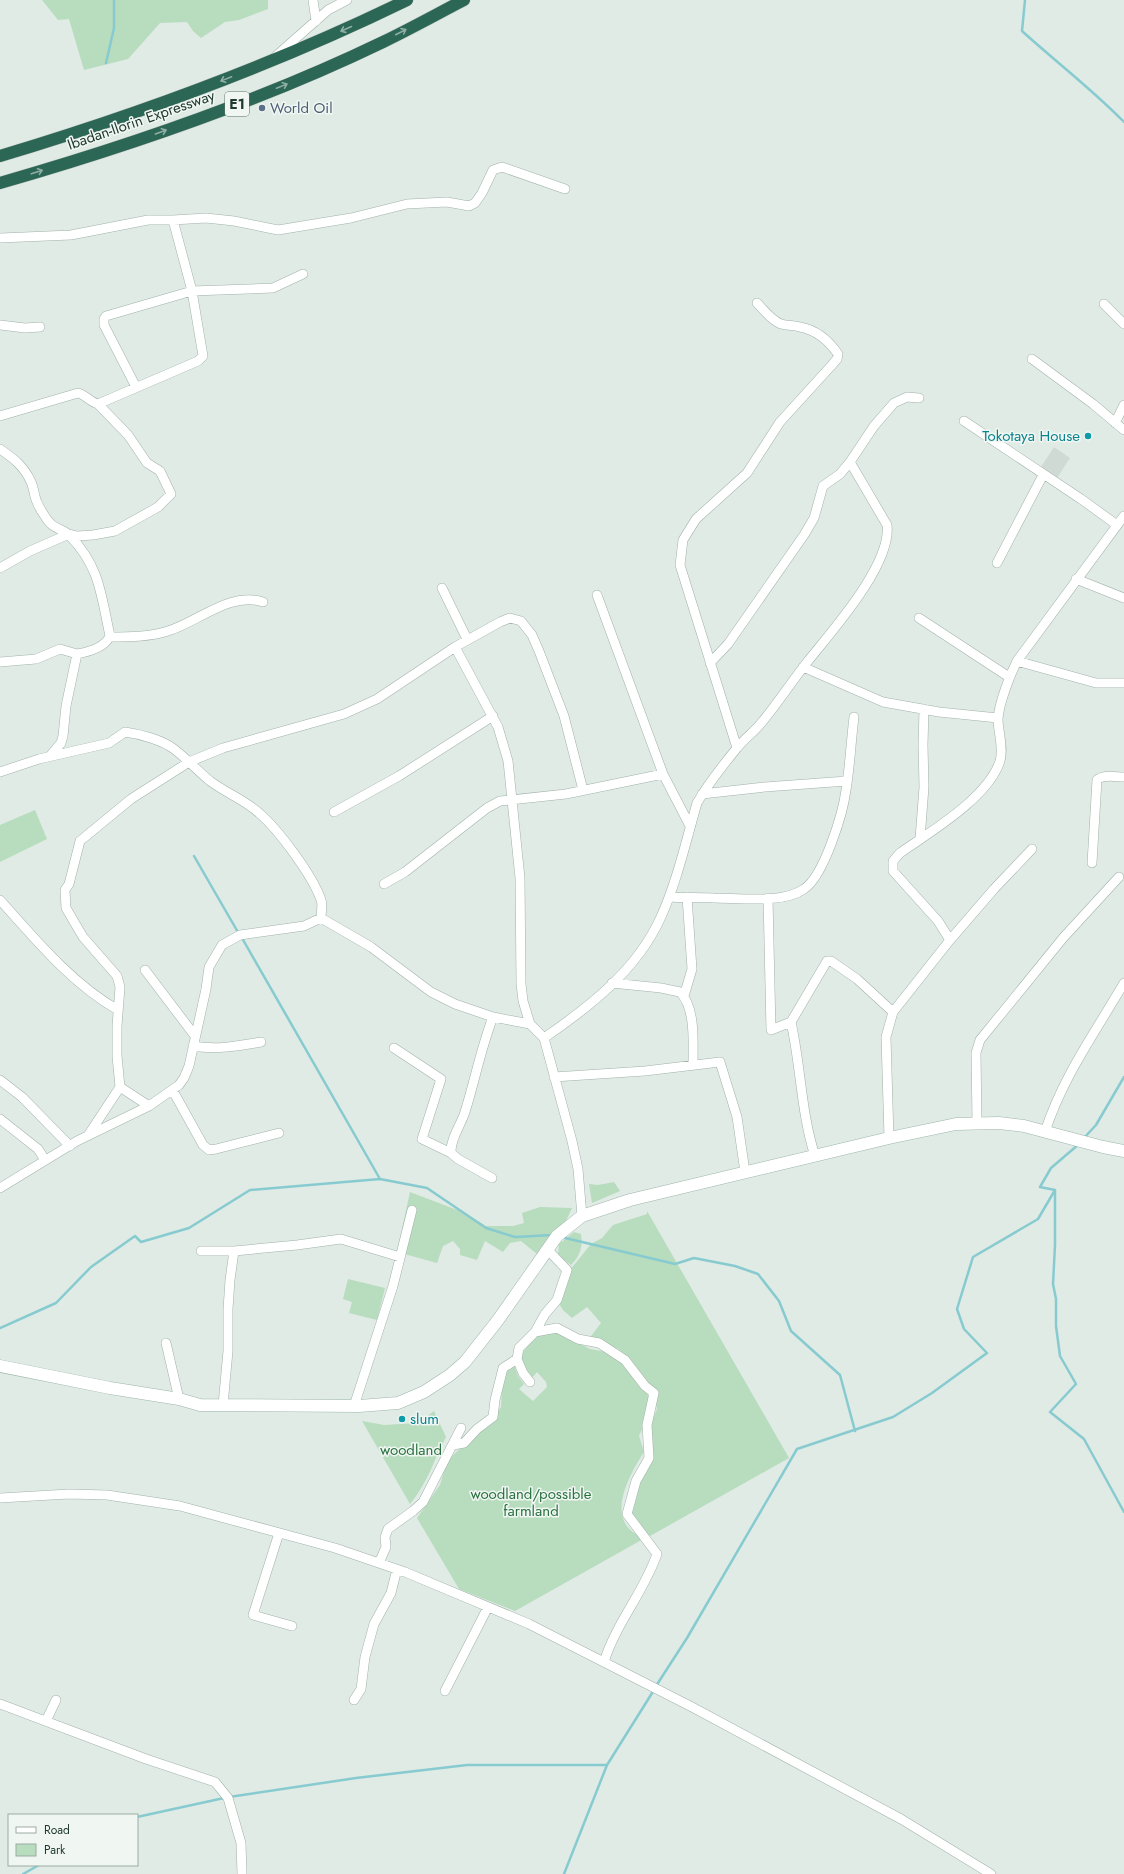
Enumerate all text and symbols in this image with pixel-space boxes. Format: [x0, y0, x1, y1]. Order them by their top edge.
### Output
one-way arrow [341, 26, 353, 33]
one-way arrow [395, 28, 407, 36]
one-way arrow [221, 76, 233, 83]
one-way arrow [276, 81, 288, 89]
street label: Ibadan-Ilorin Expressway [64, 84, 218, 156]
road number: E1 [225, 92, 249, 116]
place label: World Oil [270, 97, 333, 119]
marker: World Oil [257, 103, 267, 113]
one-way arrow [155, 127, 167, 135]
one-way arrow [31, 168, 44, 175]
place label: Tokotaya House [982, 425, 1080, 447]
marker: Tokotaya House [1083, 431, 1093, 441]
place label: slum [410, 1408, 439, 1430]
marker: slum [397, 1414, 407, 1424]
park label: woodland [380, 1439, 442, 1461]
park label: woodland/possible farmland [470, 1483, 592, 1522]
legend [8, 1814, 138, 1866]
text: Road [44, 1821, 70, 1839]
text: Park [44, 1841, 66, 1859]

